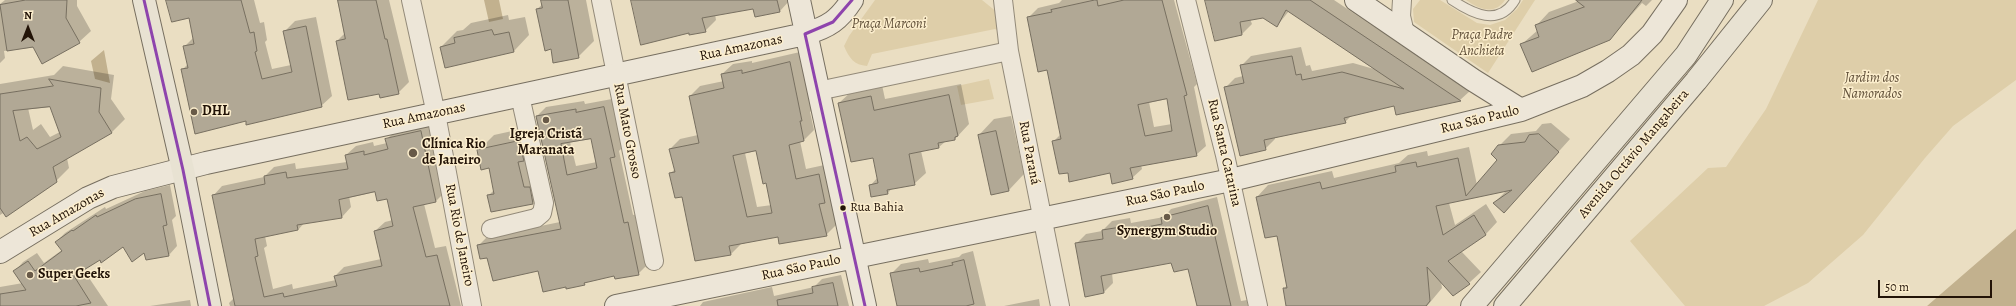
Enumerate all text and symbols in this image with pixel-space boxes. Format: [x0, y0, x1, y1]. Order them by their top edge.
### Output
north arrow [8, 8, 48, 48]
text: N [24, 8, 32, 23]
park label: Praça Marconi [851, 17, 927, 33]
park label: Praça Padre Anchieta [1451, 28, 1513, 60]
street label: Rua Amazonas [698, 31, 784, 65]
park label: Jardim dos Namorados [1842, 71, 1902, 104]
street label: Rua Mato Grosso [609, 82, 645, 180]
street label: Avenida Octávio Mangabeira [1575, 86, 1693, 222]
street label: Rua Santa Catarina [1203, 97, 1245, 209]
street label: Rua Amazonas [381, 99, 467, 133]
street label: Rua São Paulo [1439, 102, 1521, 138]
place label: DHL [202, 104, 230, 120]
marker: DHL [189, 107, 199, 117]
marker: Igreja Cristã Maranata [541, 115, 551, 125]
street label: Rua Paraná [1015, 120, 1043, 186]
place label: Igreja Cristã Maranata [510, 127, 582, 160]
place label: Clínica Rio de Janeiro [422, 137, 486, 170]
marker: Clínica Rio de Janeiro [407, 147, 419, 159]
street label: Rua São Paulo [1124, 177, 1206, 211]
street label: Rua Rio de Janeiro [441, 182, 477, 288]
street label: Rua Amazonas [26, 185, 108, 241]
place label: Rua Bahia [850, 200, 904, 216]
marker: Rua Bahia [838, 203, 848, 213]
marker: Synergym Studio [1162, 212, 1172, 222]
place label: Synergym Studio [1117, 224, 1217, 240]
street label: Rua São Paulo [760, 251, 842, 285]
place label: Super Geeks [38, 267, 110, 283]
marker: Super Geeks [25, 270, 35, 280]
scale bar [1880, 272, 1994, 298]
text: 50 m [1885, 279, 1909, 295]

